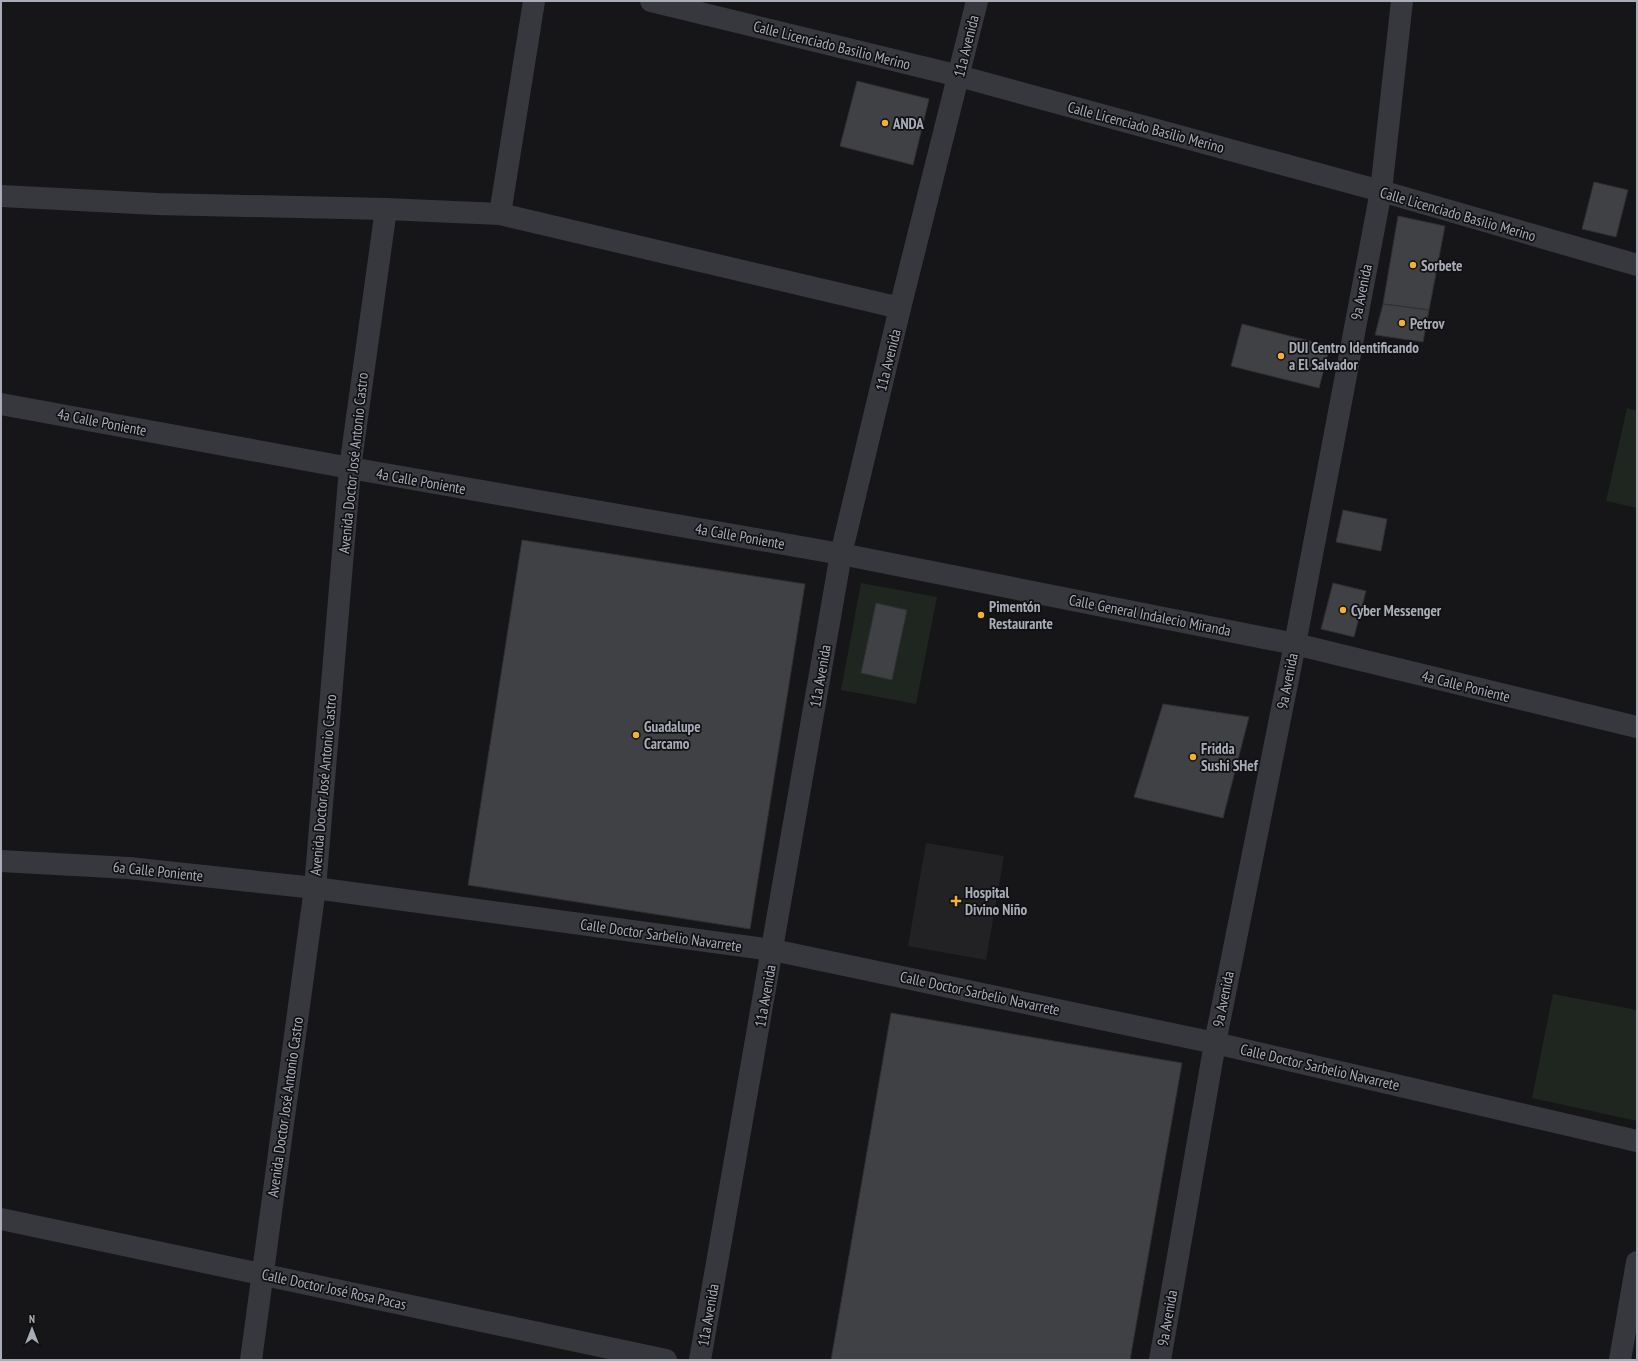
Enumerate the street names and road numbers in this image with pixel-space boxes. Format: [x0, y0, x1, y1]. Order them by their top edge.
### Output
street label: 11a Avenida [949, 13, 983, 79]
street label: Calle Licenciado Basilio Merino [752, 16, 912, 74]
street label: Calle Licenciado Basilio Merino [1066, 97, 1226, 157]
street label: Calle Licenciado Basilio Merino [1378, 183, 1538, 245]
street label: 9a Avenida [1346, 262, 1376, 322]
street label: 11a Avenida [871, 327, 905, 393]
street label: Avenida Doctor José Antonio Castro [334, 372, 372, 554]
street label: 4a Calle Poniente [56, 404, 148, 440]
street label: 4a Calle Poniente [375, 464, 467, 498]
street label: 4a Calle Poniente [694, 519, 786, 553]
street label: Calle General Indalecio Miranda [1067, 590, 1233, 640]
street label: 11a Avenida [805, 643, 835, 709]
street label: 9a Avenida [1272, 651, 1302, 711]
street label: 4a Calle Poniente [1420, 666, 1512, 706]
street label: Avenida Doctor José Antonio Castro [306, 694, 340, 876]
street label: 6a Calle Poniente [112, 857, 204, 885]
street label: Calle Doctor Sarbelio Navarrete [579, 914, 743, 956]
street label: 11a Avenida [750, 963, 780, 1029]
street label: Calle Doctor Sarbelio Navarrete [898, 967, 1062, 1019]
street label: 9a Avenida [1208, 969, 1238, 1029]
street label: Avenida Doctor José Antonio Castro [263, 1016, 307, 1198]
street label: Calle Doctor Sarbelio Navarrete [1239, 1039, 1401, 1095]
street label: Calle Doctor José Rosa Pacas [260, 1264, 408, 1314]
street label: 11a Avenida [693, 1282, 723, 1348]
street label: 9a Avenida [1153, 1289, 1181, 1347]

